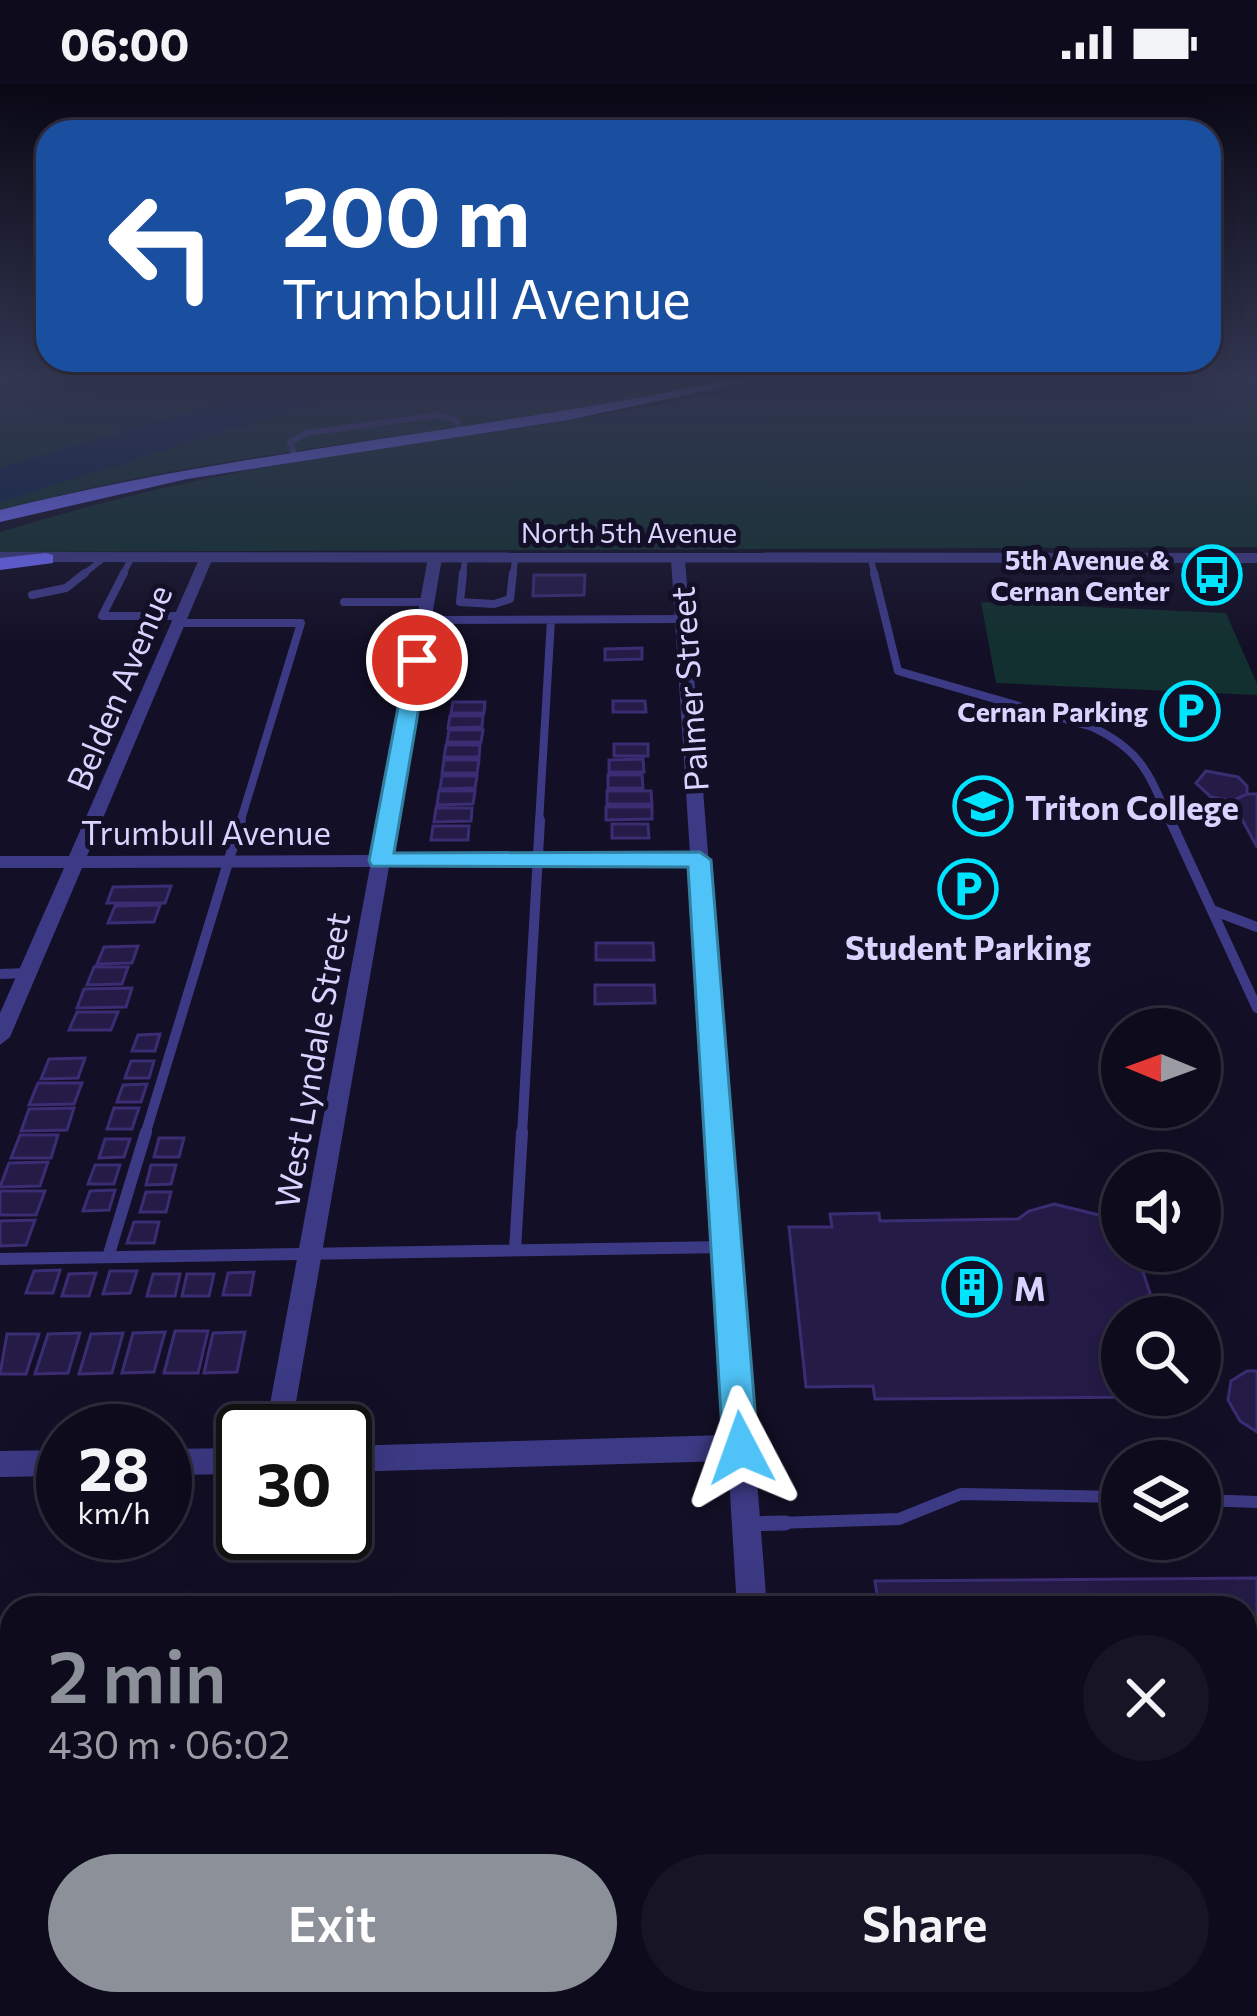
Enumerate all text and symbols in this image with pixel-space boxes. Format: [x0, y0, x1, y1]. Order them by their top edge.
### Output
text: 06:00 [60, 15, 189, 70]
text: 200 m [282, 162, 530, 264]
icon: left [84, 168, 240, 324]
text: Trumbull Avenue [282, 264, 691, 330]
street label: North 5th Avenue [521, 516, 737, 549]
place label: 5th Avenue & Cernan Center [991, 543, 1170, 607]
bus stop icon: 5th Avenue & Cernan Center [1181, 544, 1243, 606]
street label: Belden Avenue [56, 578, 180, 796]
street label: Palmer Street [660, 585, 716, 793]
pin [366, 609, 468, 711]
icon: arrive [384, 627, 450, 693]
parking icon: Cernan Parking [1159, 680, 1221, 742]
place label: Cernan Parking [957, 695, 1148, 728]
school or university icon: Triton College [952, 775, 1014, 837]
place label: Triton College [1025, 786, 1239, 827]
street label: Trumbull Avenue [81, 811, 331, 852]
parking icon: Student Parking [937, 858, 999, 920]
street label: West Lyndale Street [265, 909, 357, 1211]
place label: Student Parking [845, 926, 1091, 967]
north arrow [1101, 1008, 1221, 1128]
map controls [1101, 1008, 1221, 1560]
button: sound [1101, 1152, 1221, 1272]
building icon: M [941, 1256, 1003, 1318]
place label: M [1014, 1267, 1046, 1308]
button: search [1101, 1296, 1221, 1416]
position arrow [678, 1385, 804, 1511]
speed limit sign: 30 [216, 1404, 372, 1560]
text: 28 [79, 1430, 149, 1503]
button: layers [1101, 1440, 1221, 1560]
text: km/h [78, 1493, 150, 1530]
text: 2 min [48, 1630, 226, 1718]
button: close [1083, 1635, 1209, 1761]
text: 430 m · 06:02 [48, 1719, 290, 1767]
button: Exit [48, 1854, 617, 1992]
button: Share [641, 1854, 1209, 1992]

